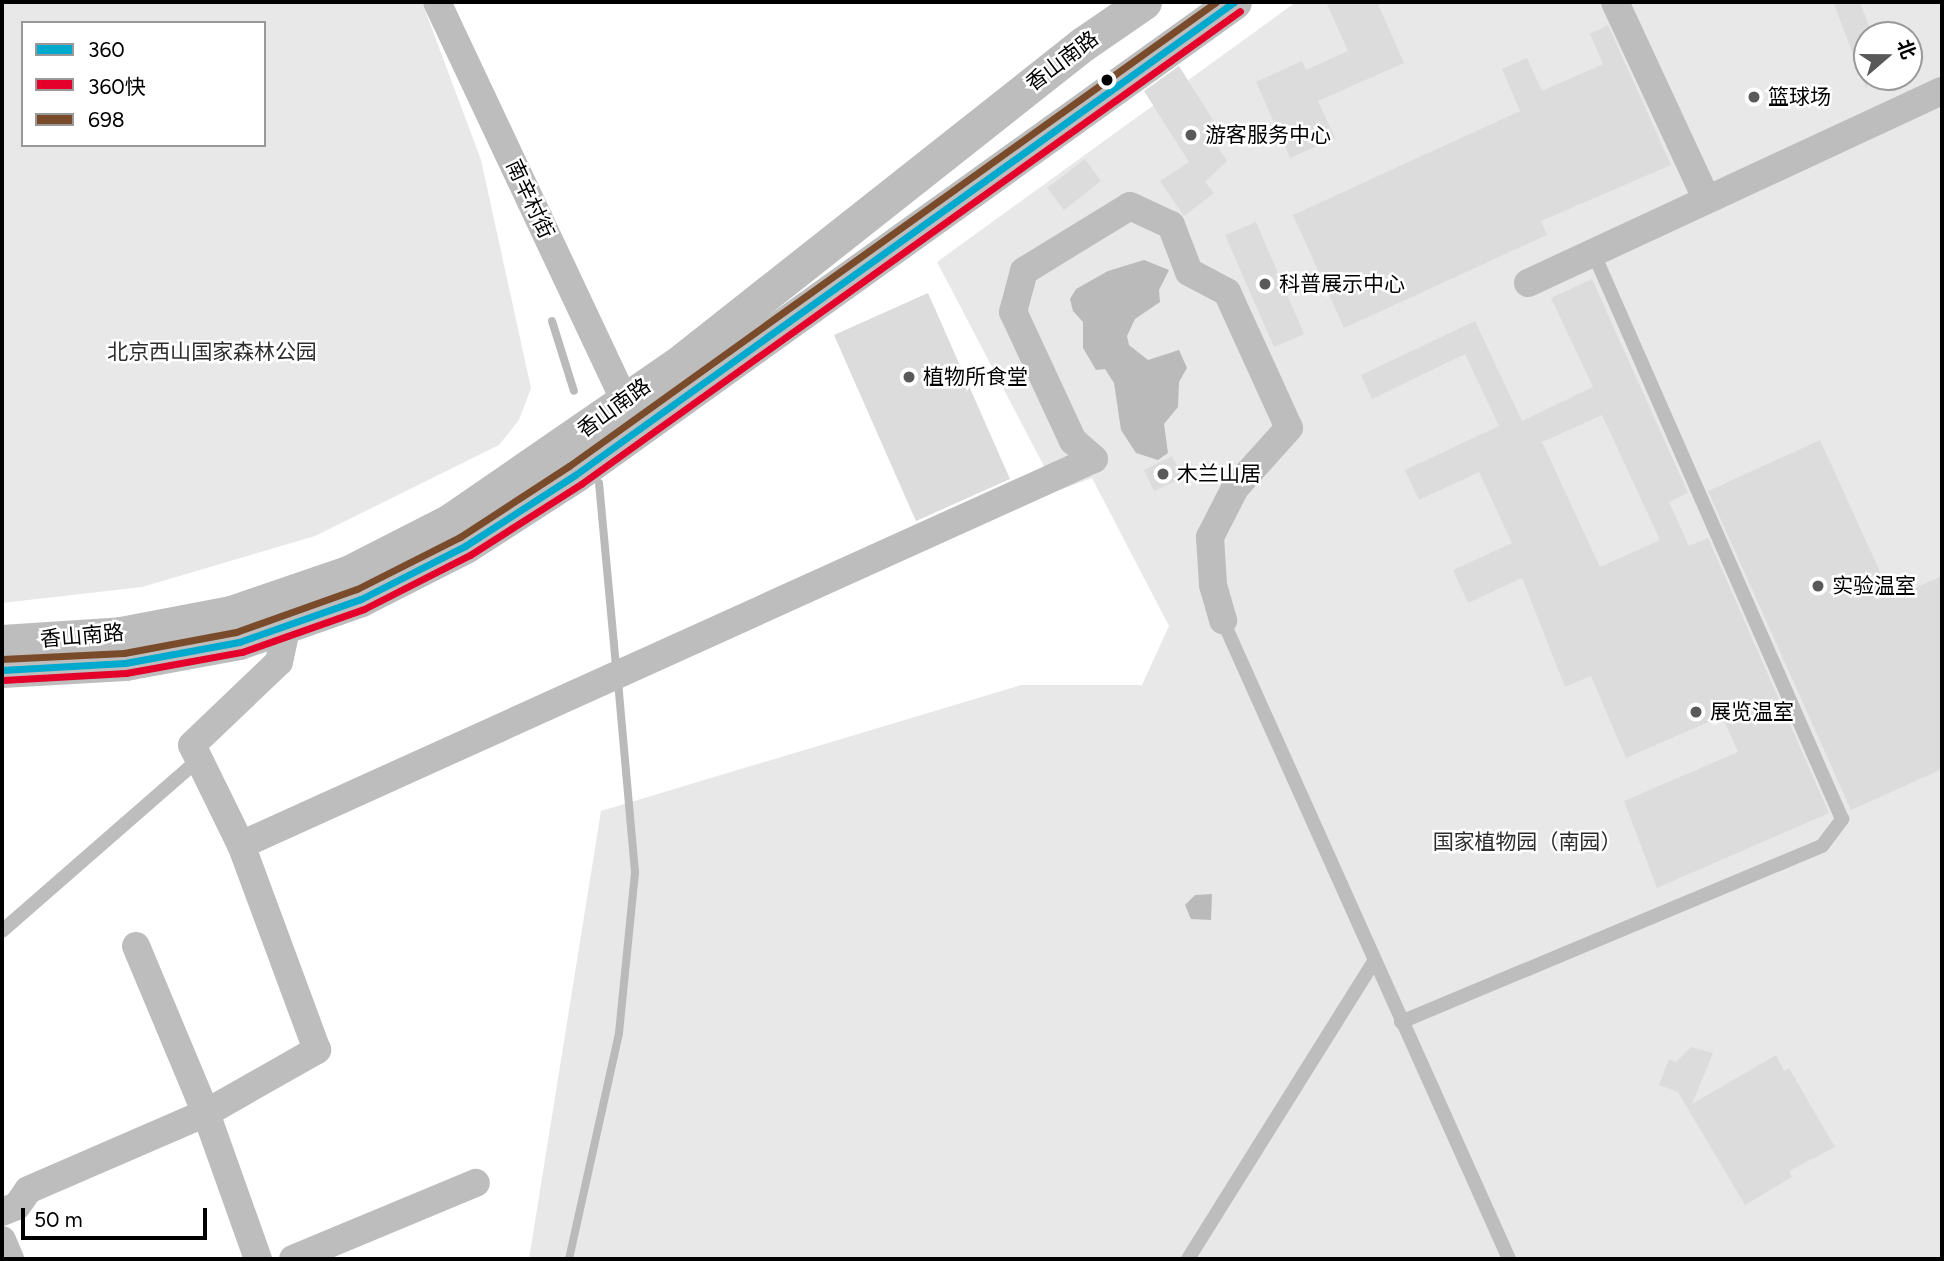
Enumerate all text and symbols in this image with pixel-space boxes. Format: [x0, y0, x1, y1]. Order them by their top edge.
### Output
legend [21, 21, 266, 147]
north arrow [1853, 21, 1923, 91]
street label: 香山南路 [1021, 26, 1103, 96]
text: 北 [1892, 36, 1920, 62]
text: 360 [88, 37, 125, 62]
unlabelled marker [1100, 73, 1114, 87]
text: 360快 [88, 74, 146, 99]
place label: 篮球场 [1768, 84, 1831, 110]
marker: 篮球场 [1746, 89, 1762, 105]
text: 698 [88, 107, 125, 132]
place label: 游客服务中心 [1205, 122, 1331, 148]
marker: 游客服务中心 [1183, 127, 1199, 143]
street label: 南辛村街 [501, 156, 559, 242]
place label: 科普展示中心 [1279, 271, 1405, 297]
marker: 科普展示中心 [1257, 276, 1273, 292]
park label: 北京西山国家森林公园 [107, 339, 317, 365]
place label: 植物所食堂 [923, 364, 1028, 390]
marker: 植物所食堂 [901, 369, 917, 385]
street label: 香山南路 [573, 373, 655, 443]
place label: 木兰山居 [1177, 461, 1261, 487]
marker: 木兰山居 [1155, 466, 1171, 482]
place label: 实验温室 [1832, 573, 1916, 599]
marker: 实验温室 [1810, 578, 1826, 594]
street label: 香山南路 [39, 620, 125, 652]
place label: 展览温室 [1710, 699, 1794, 725]
marker: 展览温室 [1688, 704, 1704, 720]
park label: 国家植物园（南园） [1433, 829, 1621, 855]
scale bar [24, 1194, 210, 1238]
text: 50 m [34, 1207, 83, 1232]

